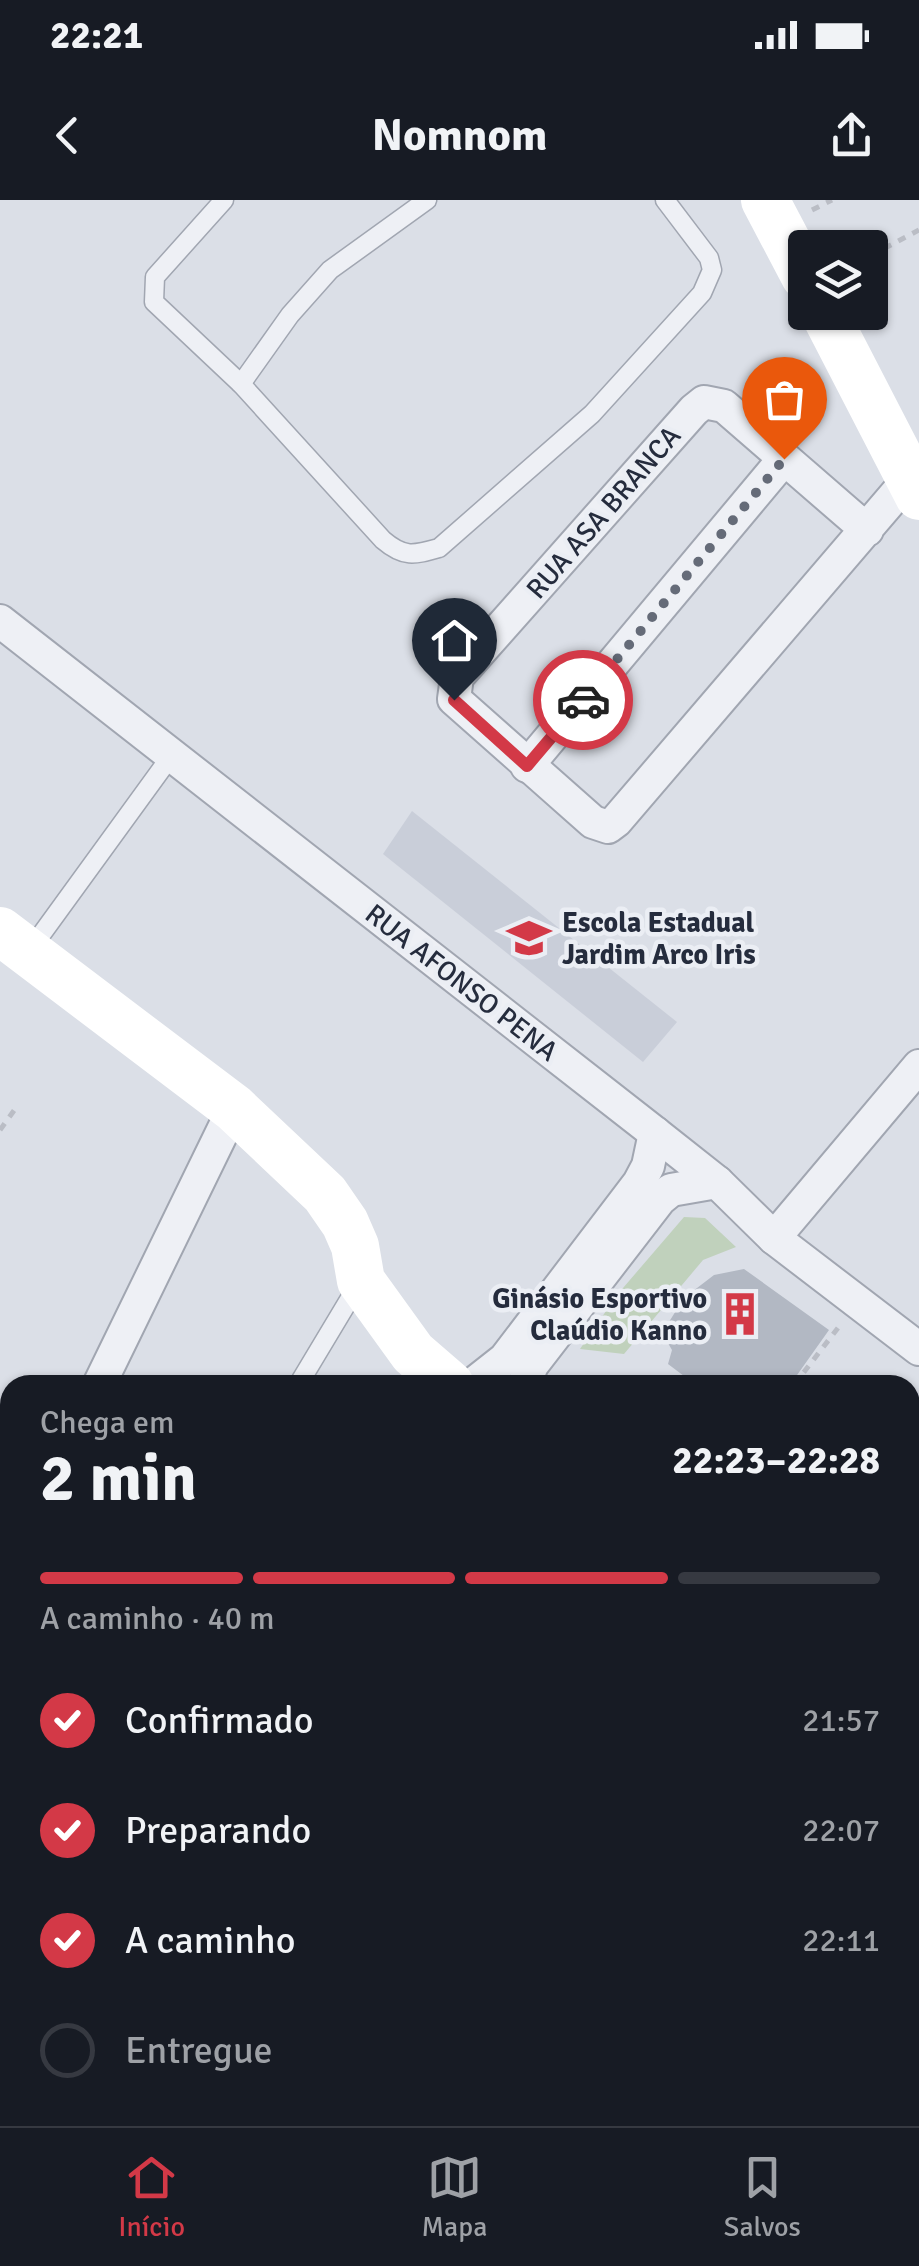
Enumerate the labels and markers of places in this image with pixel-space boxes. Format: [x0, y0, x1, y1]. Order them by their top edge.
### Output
pin [742, 357, 827, 460]
pin [412, 598, 497, 701]
place label: Escola Estadual Jardim Arco Iris [562, 906, 756, 972]
school or university icon: Escola Estadual Jardim Arco Iris [505, 914, 553, 962]
place label: Ginásio Esportivo Claúdio Kanno [492, 1282, 707, 1348]
building icon: Ginásio Esportivo Claúdio Kanno [716, 1290, 764, 1338]

